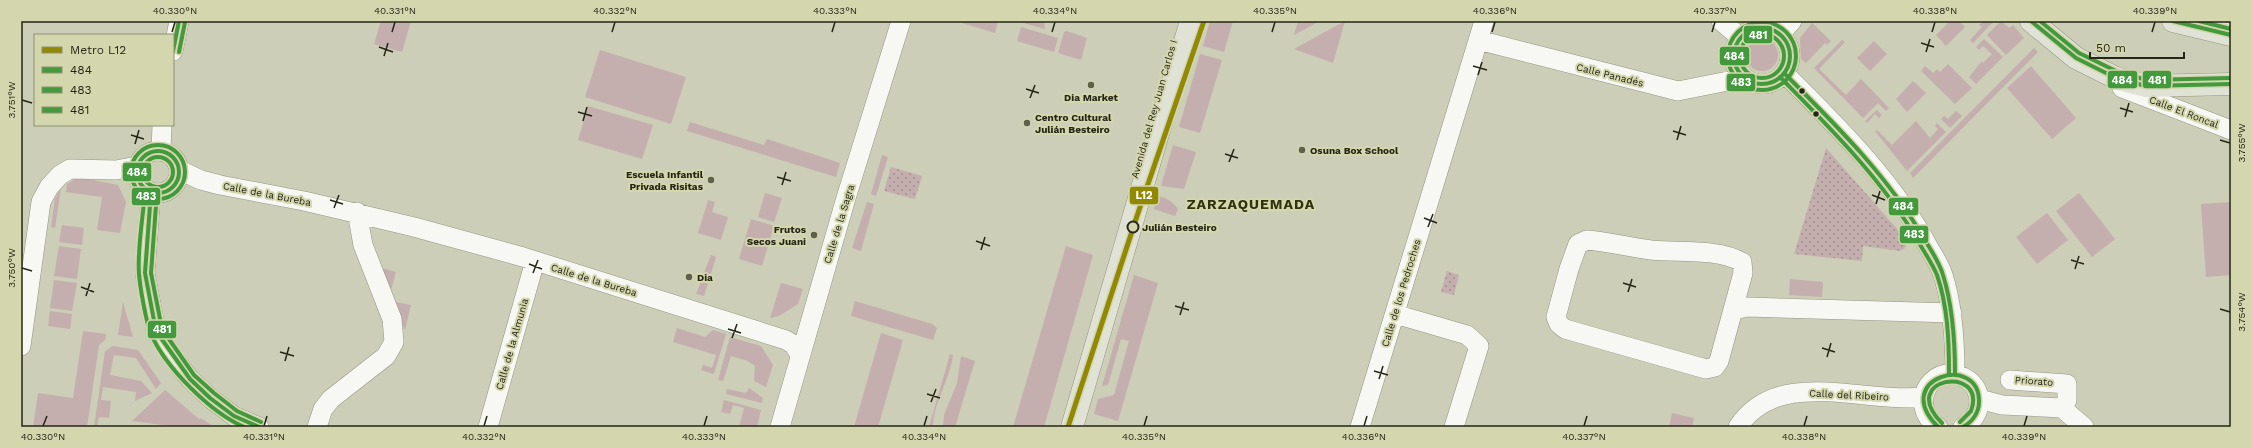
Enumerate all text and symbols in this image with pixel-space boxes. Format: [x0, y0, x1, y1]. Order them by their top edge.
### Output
text: 40.330°N [153, 5, 197, 16]
text: 40.331°N [374, 5, 416, 16]
text: 40.332°N [593, 5, 637, 16]
text: 40.333°N [813, 5, 857, 16]
text: 40.334°N [1033, 5, 1077, 16]
text: 40.335°N [1253, 5, 1297, 16]
text: 40.336°N [1473, 5, 1517, 16]
text: 40.337°N [1693, 5, 1737, 16]
text: 40.338°N [1913, 5, 1957, 16]
text: 40.339°N [2133, 5, 2177, 16]
line badge: 481 [1743, 25, 1773, 44]
text: 481 [1749, 29, 1767, 42]
legend [34, 34, 174, 126]
scale bar [2090, 34, 2184, 60]
street label: Avenida del Rey Juan Carlos I [1129, 38, 1179, 180]
text: 50 m [2096, 41, 2126, 55]
text: Metro L12 [70, 43, 126, 57]
line badge: 484 [1719, 46, 1750, 66]
text: 484 [1723, 50, 1745, 63]
street label: Calle Panadés [1575, 61, 1645, 89]
text: 484 [70, 63, 92, 77]
line badge: 484 [2107, 70, 2138, 89]
line badge: 481 [2142, 70, 2172, 89]
line badge: 483 [1726, 73, 1756, 92]
text: 484 [2111, 74, 2133, 87]
text: 481 [2148, 74, 2166, 87]
text: 483 [1731, 76, 1752, 89]
marker: Dia Market [1086, 80, 1096, 90]
text: 3.751°W [6, 81, 17, 119]
text: 483 [70, 83, 91, 97]
unlabelled marker [1797, 86, 1807, 96]
place label: Dia Market [1064, 92, 1119, 103]
street label: Calle El Roncal [2148, 94, 2220, 130]
text: 481 [70, 103, 89, 117]
unlabelled marker [1811, 109, 1821, 119]
place label: Centro Cultural Julián Besteiro [1035, 112, 1112, 135]
marker: Centro Cultural Julián Besteiro [1022, 118, 1032, 128]
text: 3.755°W [2236, 123, 2247, 163]
marker: Osuna Box School [1297, 145, 1307, 155]
place label: Osuna Box School [1310, 145, 1399, 156]
line badge: 484 [122, 162, 152, 182]
text: 484 [126, 166, 148, 179]
place label: Escuela Infantil Privada Risitas [626, 169, 704, 192]
marker: Escuela Infantil Privada Risitas [706, 175, 716, 185]
street label: Calle de la Bureba [222, 180, 312, 208]
street label: Calle de la Sagra [822, 183, 856, 265]
line badge: L12 [1129, 186, 1159, 205]
line badge: 483 [131, 187, 161, 206]
text: L12 [1135, 189, 1153, 202]
text: 483 [136, 190, 157, 203]
district label: ZARZAQUEMADA [1187, 196, 1315, 212]
line badge: 484 [1888, 197, 1919, 216]
text: 484 [1892, 200, 1914, 213]
marker: Julián Besteiro [1126, 220, 1140, 234]
place label: Julián Besteiro [1142, 222, 1217, 233]
place label: Frutos Secos Juani [747, 224, 807, 247]
line badge: 483 [1899, 225, 1929, 244]
text: 483 [1904, 228, 1925, 241]
marker: Frutos Secos Juani [809, 230, 819, 240]
street label: Calle de los Pedroches [1379, 238, 1423, 348]
text: 3.750°W [6, 248, 17, 288]
street label: Calle de la Bureba [550, 262, 639, 298]
marker: Dia [684, 272, 694, 282]
place label: Dia [697, 272, 713, 283]
text: 3.754°W [2236, 292, 2247, 332]
street label: Calle de la Almunia [494, 297, 530, 391]
line badge: 481 [147, 320, 177, 339]
text: 481 [153, 323, 171, 336]
street label: Priorato [2014, 374, 2054, 388]
street label: Calle del Ribeiro [1809, 387, 1889, 403]
text: 40.330°N [21, 431, 65, 442]
text: 40.331°N [243, 431, 285, 442]
text: 40.332°N [462, 431, 506, 442]
text: 40.333°N [682, 431, 726, 442]
text: 40.334°N [902, 431, 946, 442]
text: 40.335°N [1122, 431, 1166, 442]
text: 40.336°N [1342, 431, 1386, 442]
text: 40.337°N [1562, 431, 1606, 442]
text: 40.338°N [1782, 431, 1826, 442]
text: 40.339°N [2002, 431, 2046, 442]

